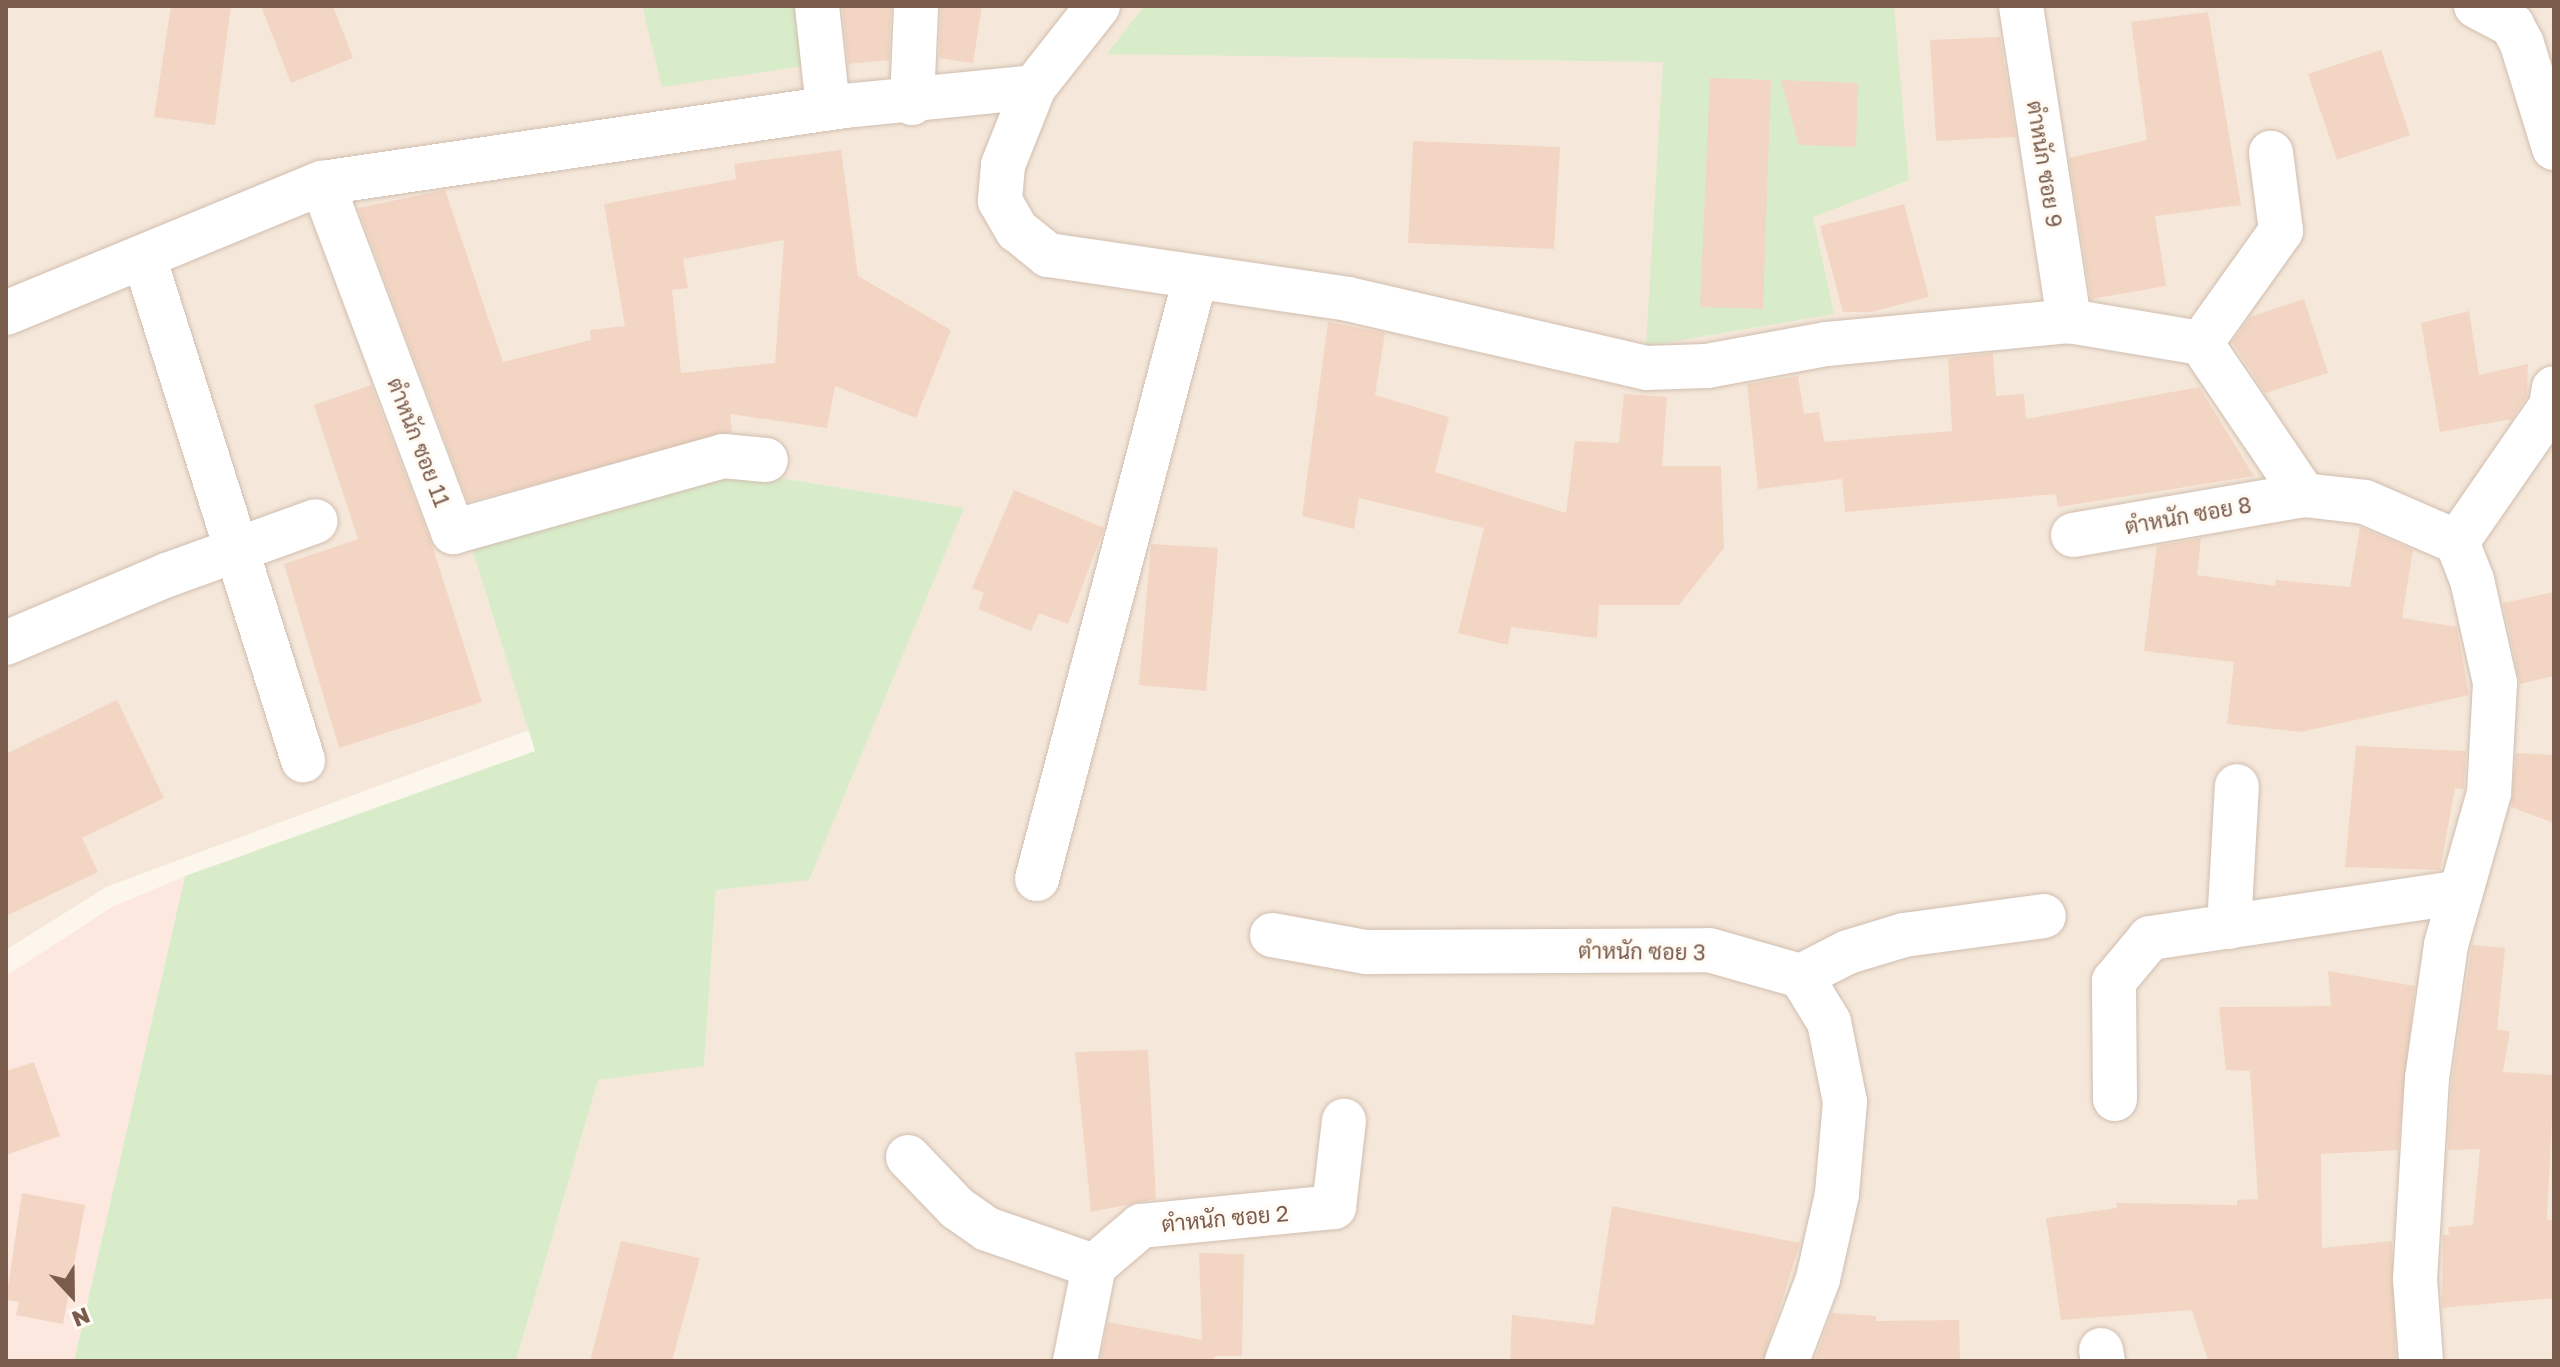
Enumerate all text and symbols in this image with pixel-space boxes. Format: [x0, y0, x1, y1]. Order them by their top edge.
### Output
street label: ตำหนัก ซอย 9 [2022, 99, 2068, 229]
street label: ตำหนัก ซอย 11 [382, 374, 456, 510]
street label: ตำหนัก ซอย 8 [2123, 491, 2253, 539]
street label: ตำหนัก ซอย 3 [1578, 937, 1706, 965]
street label: ตำหนัก ซอย 2 [1160, 1199, 1290, 1237]
north arrow [32, 1255, 112, 1335]
text: N [68, 1302, 94, 1333]

